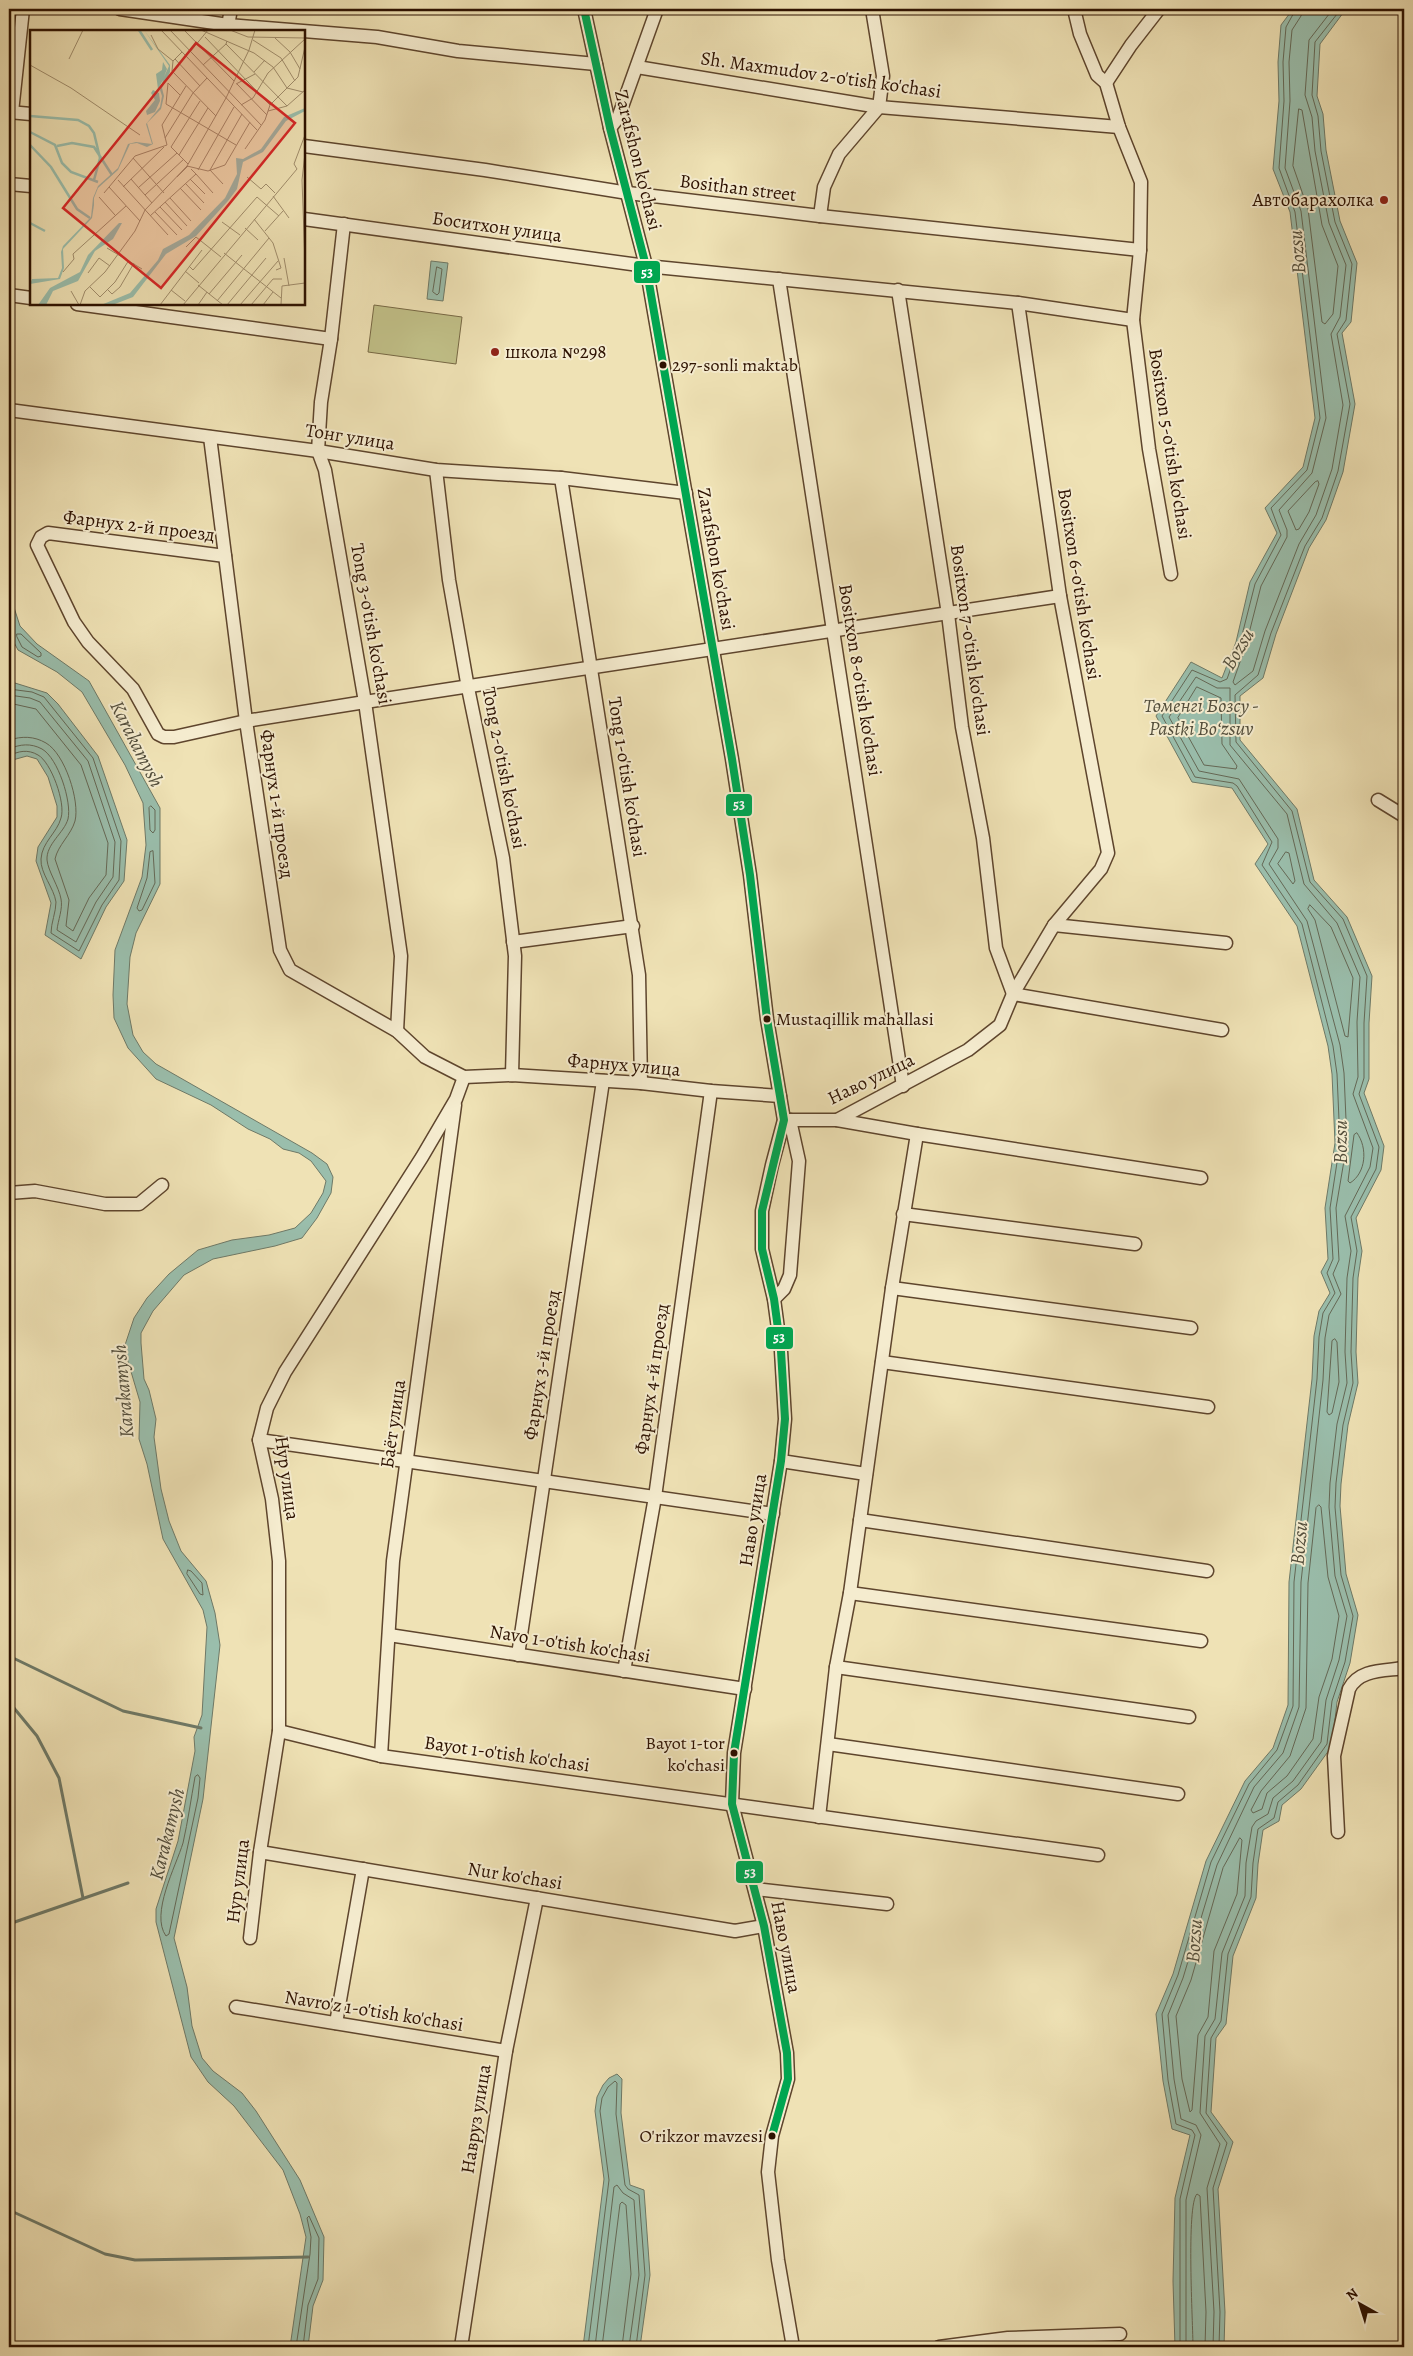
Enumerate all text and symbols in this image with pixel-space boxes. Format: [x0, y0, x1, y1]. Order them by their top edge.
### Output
inset map [30, 30, 305, 305]
street label: Sh. Maxmudov 2-o'tish ko'chasi [699, 45, 943, 105]
street label: Zarafshon ko'chasi [608, 87, 668, 233]
street label: Bosithan street [678, 168, 798, 208]
place label: Автобарахолка [1251, 187, 1374, 213]
marker: Автобарахолка [1378, 194, 1390, 206]
street label: Боситхон улица [431, 205, 564, 249]
water label: Bozsu [1282, 229, 1312, 275]
line badge: 53 [633, 260, 661, 284]
text: 53 [641, 263, 653, 282]
place label: школа №298 [505, 339, 607, 365]
marker: школа №298 [489, 346, 501, 358]
street label: Bositxon 5-o'tish ko'chasi [1142, 347, 1198, 541]
place label: 297-sonli maktab [672, 353, 798, 377]
marker: 297-sonli maktab [658, 360, 668, 370]
street label: Тонг улица [303, 417, 397, 457]
street label: Zarafshon ko'chasi [691, 486, 741, 632]
street label: Bositxon 6-o'tish ko'chasi [1051, 486, 1107, 682]
street label: Фарнух 2-й проезд [62, 504, 216, 548]
street label: Tong 3-o'tish ko'chasi [344, 541, 398, 707]
street label: Bositxon 7-o'tish ko'chasi [944, 543, 996, 737]
street label: Bositxon 8-o'tish ko'chasi [832, 582, 888, 778]
water label: Bozsu [1215, 623, 1261, 675]
street label: Tong 2-o'tish ko'chasi [476, 685, 532, 851]
water label: Төменгі Бозсу - Pastki Boʻzsuv [1144, 692, 1258, 742]
street label: Tong 1-o'tish ko'chasi [602, 695, 652, 859]
water label: Karakamysh [104, 696, 170, 792]
street label: Фарнух 1-й проезд [254, 728, 300, 880]
line badge: 53 [725, 793, 753, 817]
text: 53 [733, 795, 745, 814]
place label: Mustaqillik mahallasi [776, 1007, 934, 1031]
marker: Mustaqillik mahallasi [762, 1014, 772, 1024]
street label: Фарнух улица [566, 1047, 682, 1083]
street label: Наво улица [823, 1047, 919, 1111]
water label: Bozsu [1327, 1120, 1354, 1164]
street label: Фарнух 3-й проезд [517, 1288, 567, 1442]
street label: Фарнух 4-й проезд [629, 1302, 675, 1456]
line badge: 53 [765, 1326, 794, 1350]
text: 53 [773, 1328, 785, 1347]
water label: Karakamysh [105, 1343, 141, 1439]
street label: Баёт улица [374, 1378, 412, 1470]
street label: Нур улица [268, 1434, 306, 1522]
street label: Наво улица [733, 1472, 773, 1568]
water label: Bozsu [1284, 1520, 1314, 1566]
street label: Navo 1-o'tish ko'chasi [488, 1618, 652, 1670]
street label: Bayot 1-o'tish ko'chasi [423, 1730, 591, 1778]
place label: Bayot 1-tor ko'chasi [645, 1731, 725, 1777]
marker: Bayot 1-tor ko'chasi [729, 1748, 739, 1758]
water label: Karakamysh [143, 1785, 191, 1883]
street label: Нур улица [220, 1837, 256, 1925]
street label: Nur ko'chasi [466, 1856, 564, 1896]
line badge: 53 [735, 1860, 764, 1884]
text: 53 [744, 1863, 756, 1882]
street label: Наво улица [764, 1899, 808, 1996]
water label: Bozsu [1179, 1918, 1209, 1964]
street label: Navro'z 1-o'tish ko'chasi [283, 1984, 465, 2038]
street label: Навруз улица [455, 2062, 498, 2176]
place label: O'rikzor mavzesi [640, 2124, 763, 2148]
marker: O'rikzor mavzesi [767, 2131, 777, 2141]
north arrow [1336, 2278, 1386, 2328]
text: N [1342, 2284, 1362, 2305]

